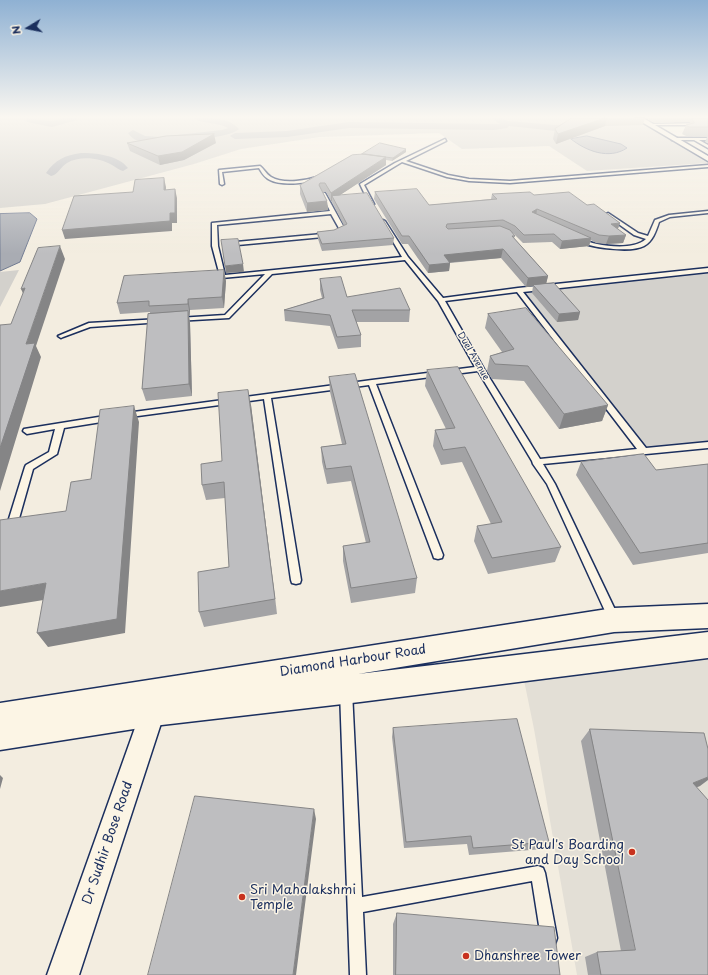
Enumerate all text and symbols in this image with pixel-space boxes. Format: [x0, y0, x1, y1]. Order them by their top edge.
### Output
north arrow [8, 8, 48, 48]
text: N [7, 24, 25, 36]
street label: Duel Avenue [455, 330, 491, 382]
street label: Diamond Harbour Road [279, 642, 427, 680]
street label: Dr Sudhir Bose Road [80, 779, 136, 907]
place label: St Paul's Boarding and Day School [511, 837, 624, 868]
marker: St Paul's Boarding and Day School [627, 847, 637, 857]
place label: Sri Mahalakshmi Temple [250, 882, 356, 913]
marker: Sri Mahalakshmi Temple [237, 892, 247, 902]
place label: Dhanshree Tower [474, 948, 581, 964]
marker: Dhanshree Tower [461, 951, 471, 961]

